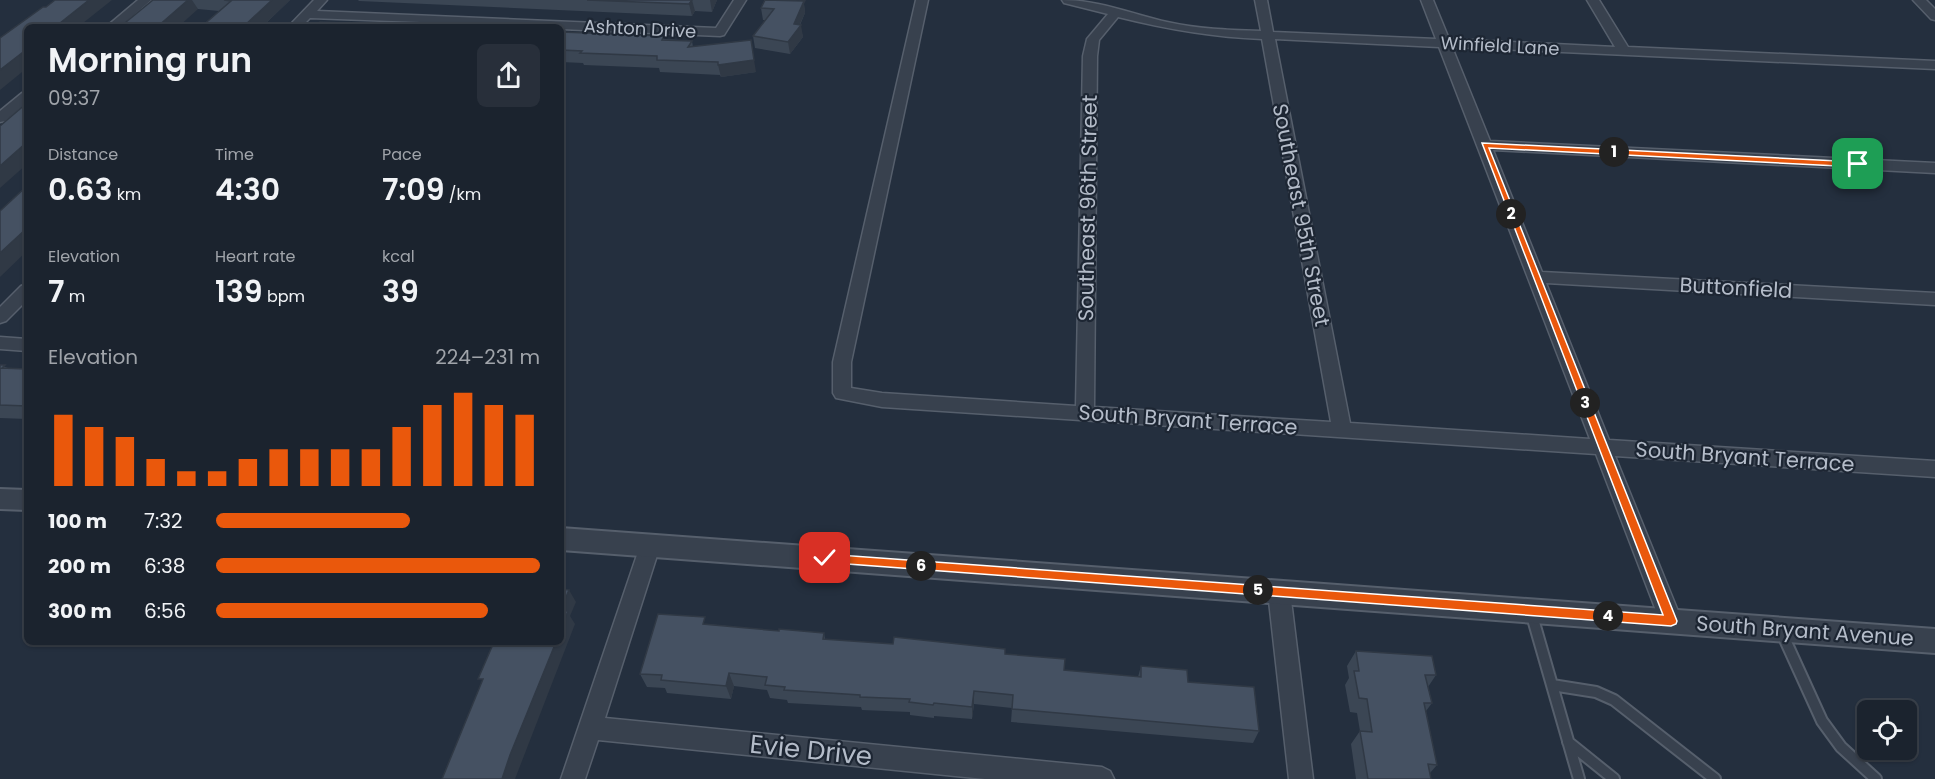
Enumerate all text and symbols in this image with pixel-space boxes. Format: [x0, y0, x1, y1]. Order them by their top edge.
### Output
street label: Ashton Drive [583, 13, 697, 44]
street label: Winfield Lane [1440, 30, 1560, 61]
text: Morning run [48, 37, 252, 84]
button: share [477, 44, 540, 107]
text: 09:37 [48, 84, 100, 112]
street label: Southeast 96th Street [1071, 95, 1104, 321]
street label: Southeast 95th Street [1266, 101, 1337, 329]
pin: 1 [1599, 137, 1629, 167]
pin [1832, 138, 1883, 189]
text: 1 [1611, 140, 1617, 163]
text: Distance [48, 143, 118, 166]
text: Time [215, 143, 254, 166]
text: Pace [382, 143, 422, 166]
icon: arrive [1841, 147, 1874, 180]
text: 0.63 [48, 168, 112, 211]
text: 4:30 [215, 168, 280, 211]
text: 7:09 [382, 168, 445, 211]
text: km [112, 183, 141, 206]
text: /km [445, 183, 481, 206]
pin: 2 [1496, 199, 1526, 229]
text: 2 [1506, 202, 1516, 225]
text: Elevation [48, 245, 120, 268]
text: Heart rate [215, 245, 295, 268]
text: kcal [382, 245, 415, 268]
text: 7 [48, 270, 64, 313]
text: 139 [215, 270, 263, 313]
text: 39 [382, 270, 419, 313]
street label: Buttonfield [1679, 270, 1793, 305]
text: m [64, 285, 85, 308]
text: bpm [263, 285, 305, 308]
text: Elevation [48, 343, 138, 371]
text: 224–231 m [435, 343, 540, 371]
pin: 3 [1570, 388, 1600, 418]
text: 3 [1580, 391, 1590, 414]
street label: South Bryant Terrace [1078, 397, 1298, 442]
street label: South Bryant Terrace [1635, 434, 1855, 479]
text: 100 m [48, 507, 107, 535]
text: 7:32 [144, 507, 182, 535]
pin [799, 532, 850, 583]
icon: check [808, 541, 841, 574]
pin: 6 [906, 551, 936, 581]
text: 200 m [48, 552, 111, 580]
text: 6:38 [144, 552, 185, 580]
text: 6 [916, 554, 926, 577]
pin: 5 [1243, 575, 1273, 605]
text: 5 [1253, 578, 1263, 601]
text: 300 m [48, 597, 112, 625]
text: 6:56 [144, 597, 186, 625]
pin: 4 [1593, 601, 1623, 631]
text: 4 [1603, 604, 1613, 627]
street label: South Bryant Avenue [1695, 608, 1915, 653]
map controls [1857, 700, 1917, 760]
button: locate [1857, 700, 1917, 760]
street label: Evie Drive [748, 726, 874, 774]

